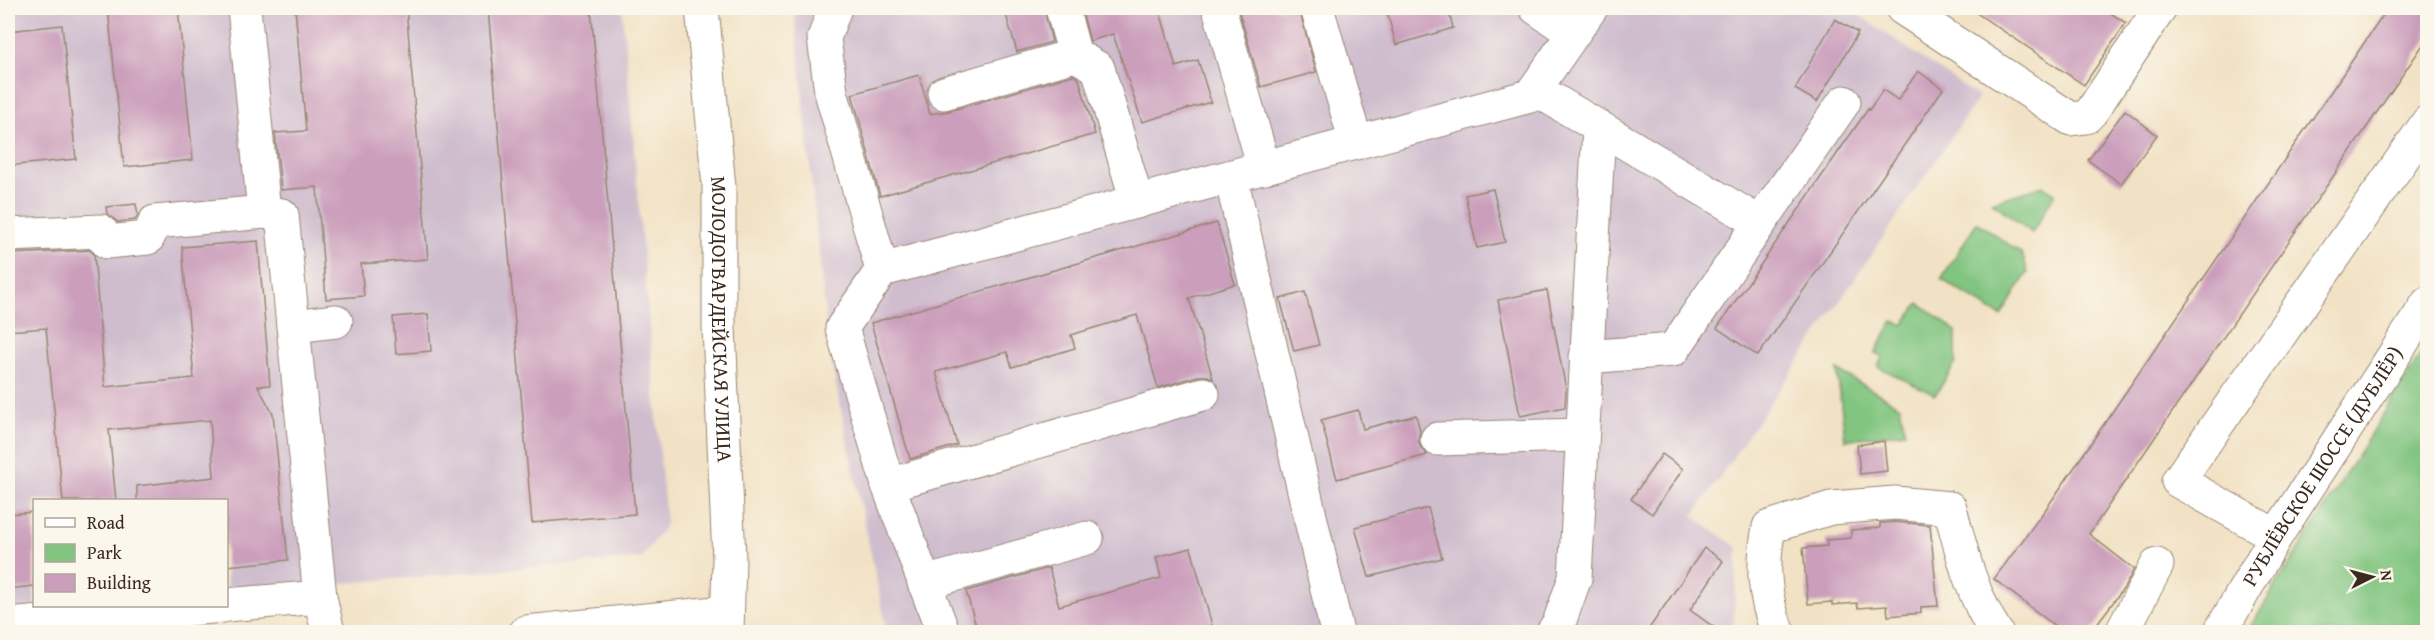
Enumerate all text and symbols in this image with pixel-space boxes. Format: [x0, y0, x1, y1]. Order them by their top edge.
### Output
street label: МОЛОДОГВАРДЕЙСКАЯ УЛИЦА [703, 174, 741, 463]
street label: РУБЛЁВСКОЕ ШОССЕ (ДУБЛЁР) [2234, 340, 2411, 592]
legend [33, 499, 228, 607]
text: Road [87, 509, 125, 536]
text: Park [87, 539, 123, 566]
north arrow [2342, 547, 2402, 607]
text: Building [87, 569, 151, 596]
text: N [2374, 569, 2399, 582]

